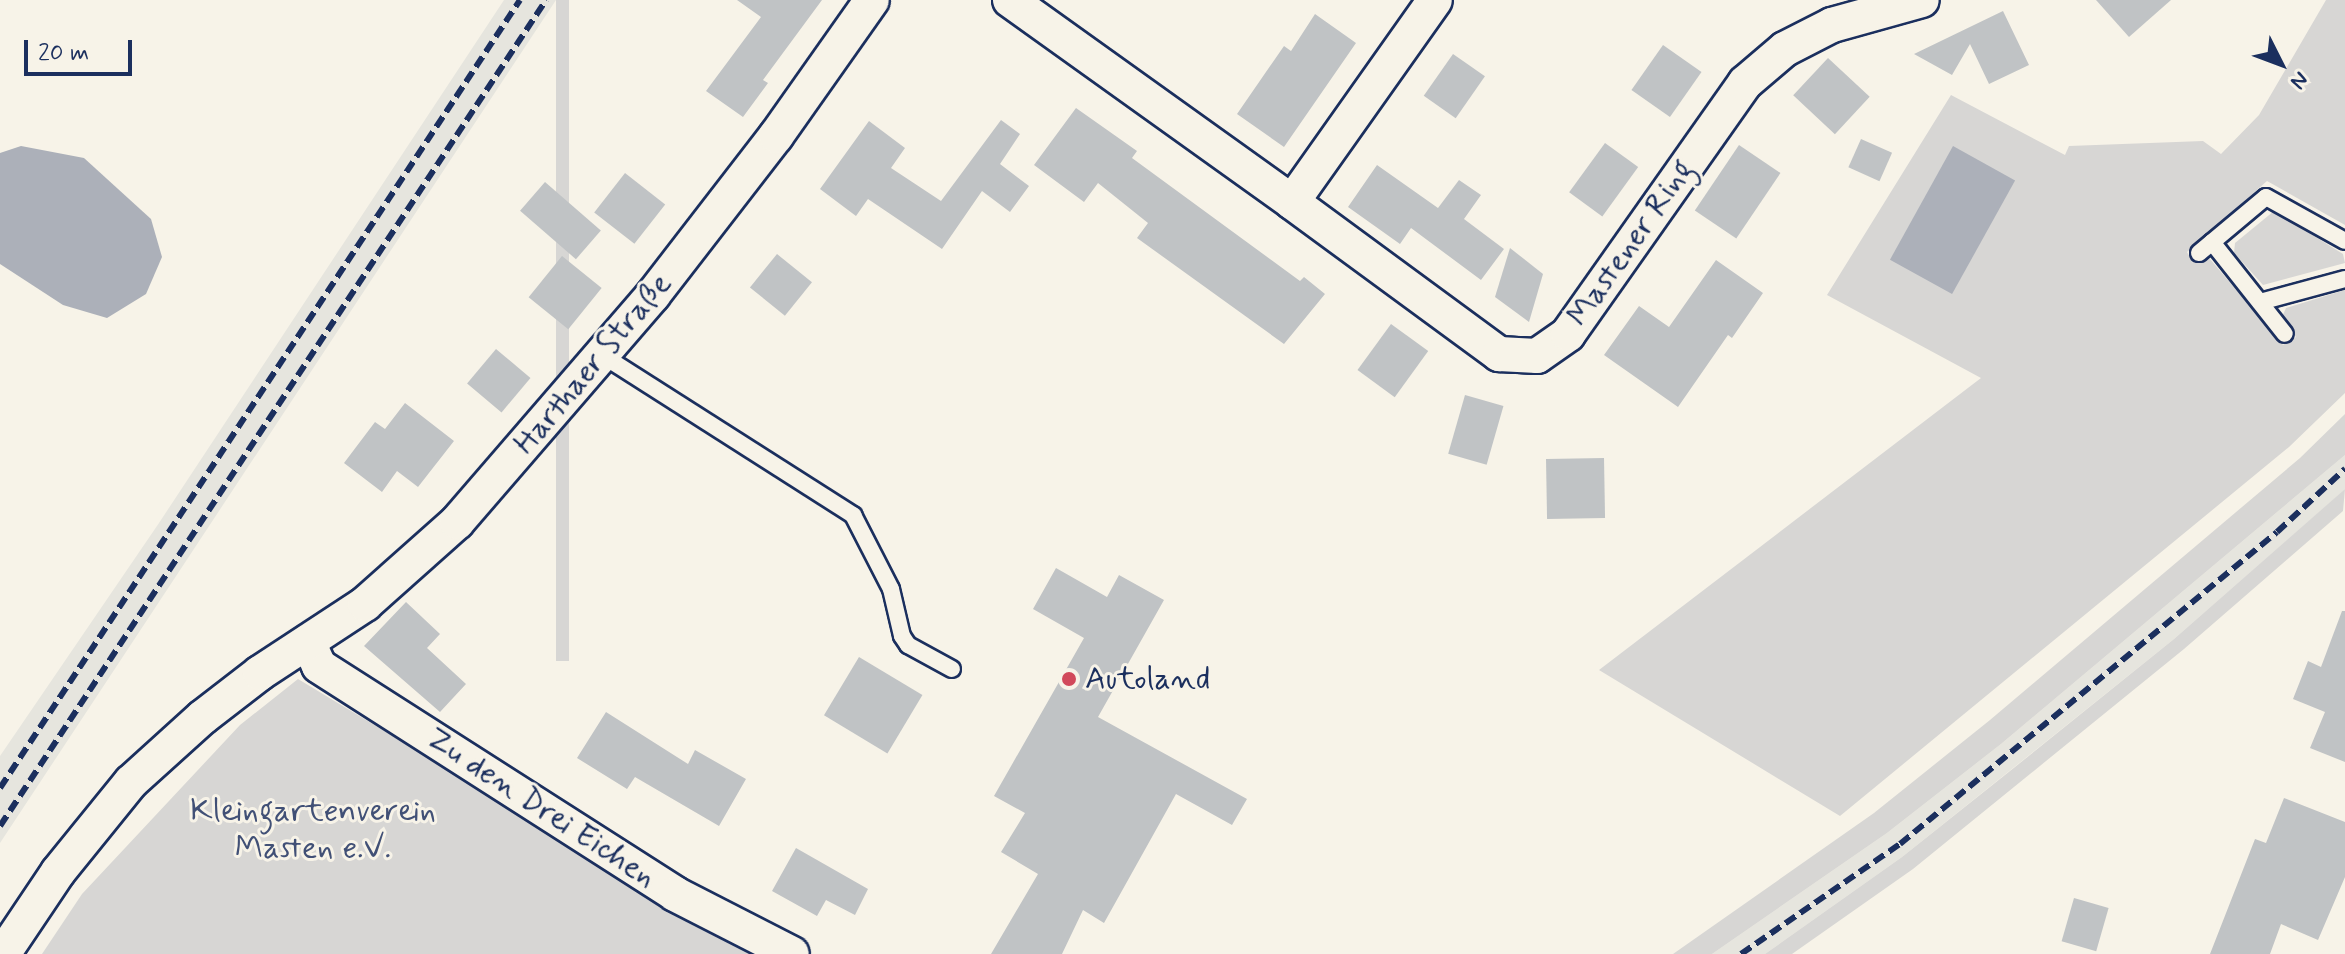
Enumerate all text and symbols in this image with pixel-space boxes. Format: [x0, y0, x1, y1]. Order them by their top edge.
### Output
scale bar [28, 24, 136, 74]
north arrow [2241, 24, 2321, 104]
text: 20 m [38, 38, 89, 69]
text: N [2284, 65, 2314, 95]
street label: Mastener Ring [1560, 152, 1702, 334]
street label: Harthaer Straße [506, 265, 680, 463]
place label: Autoland [1085, 660, 1211, 698]
marker: Autoland [1060, 670, 1078, 688]
street label: Zu den Drei Eichen [422, 721, 660, 895]
park label: Kleingartenverein Masten e.V. [190, 793, 436, 868]

